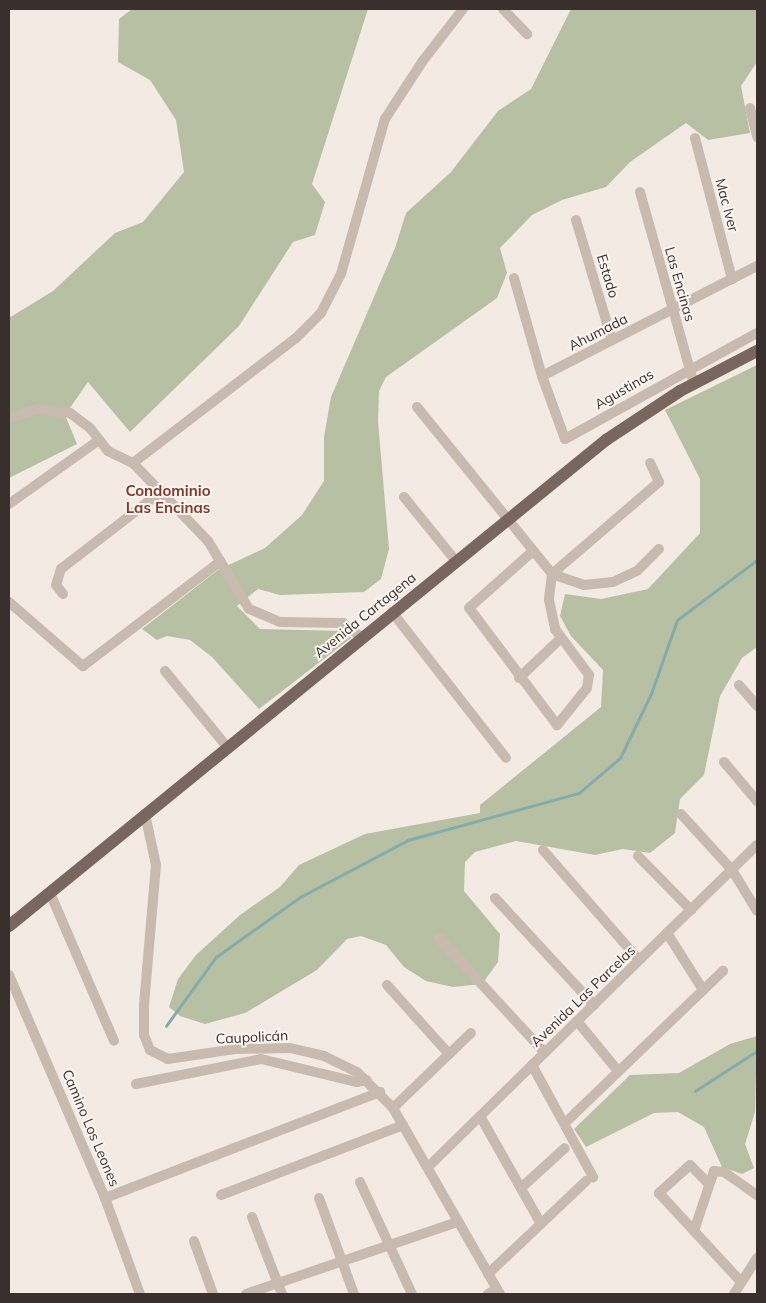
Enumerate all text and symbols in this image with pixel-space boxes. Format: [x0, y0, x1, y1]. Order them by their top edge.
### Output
street label: Mac Iver [712, 176, 742, 234]
street label: Las Encinas [661, 245, 699, 323]
street label: Estado [593, 252, 623, 300]
street label: Ahumada [566, 310, 630, 354]
street label: Agustinas [591, 365, 657, 413]
district label: Condominio Las Encinas [125, 481, 211, 516]
street label: Avenida Cartagena [311, 569, 419, 661]
street label: Avenida Las Parcelas [527, 942, 639, 1050]
street label: Caupolicán [215, 1027, 289, 1047]
street label: Camino Los Leones [59, 1067, 123, 1189]

